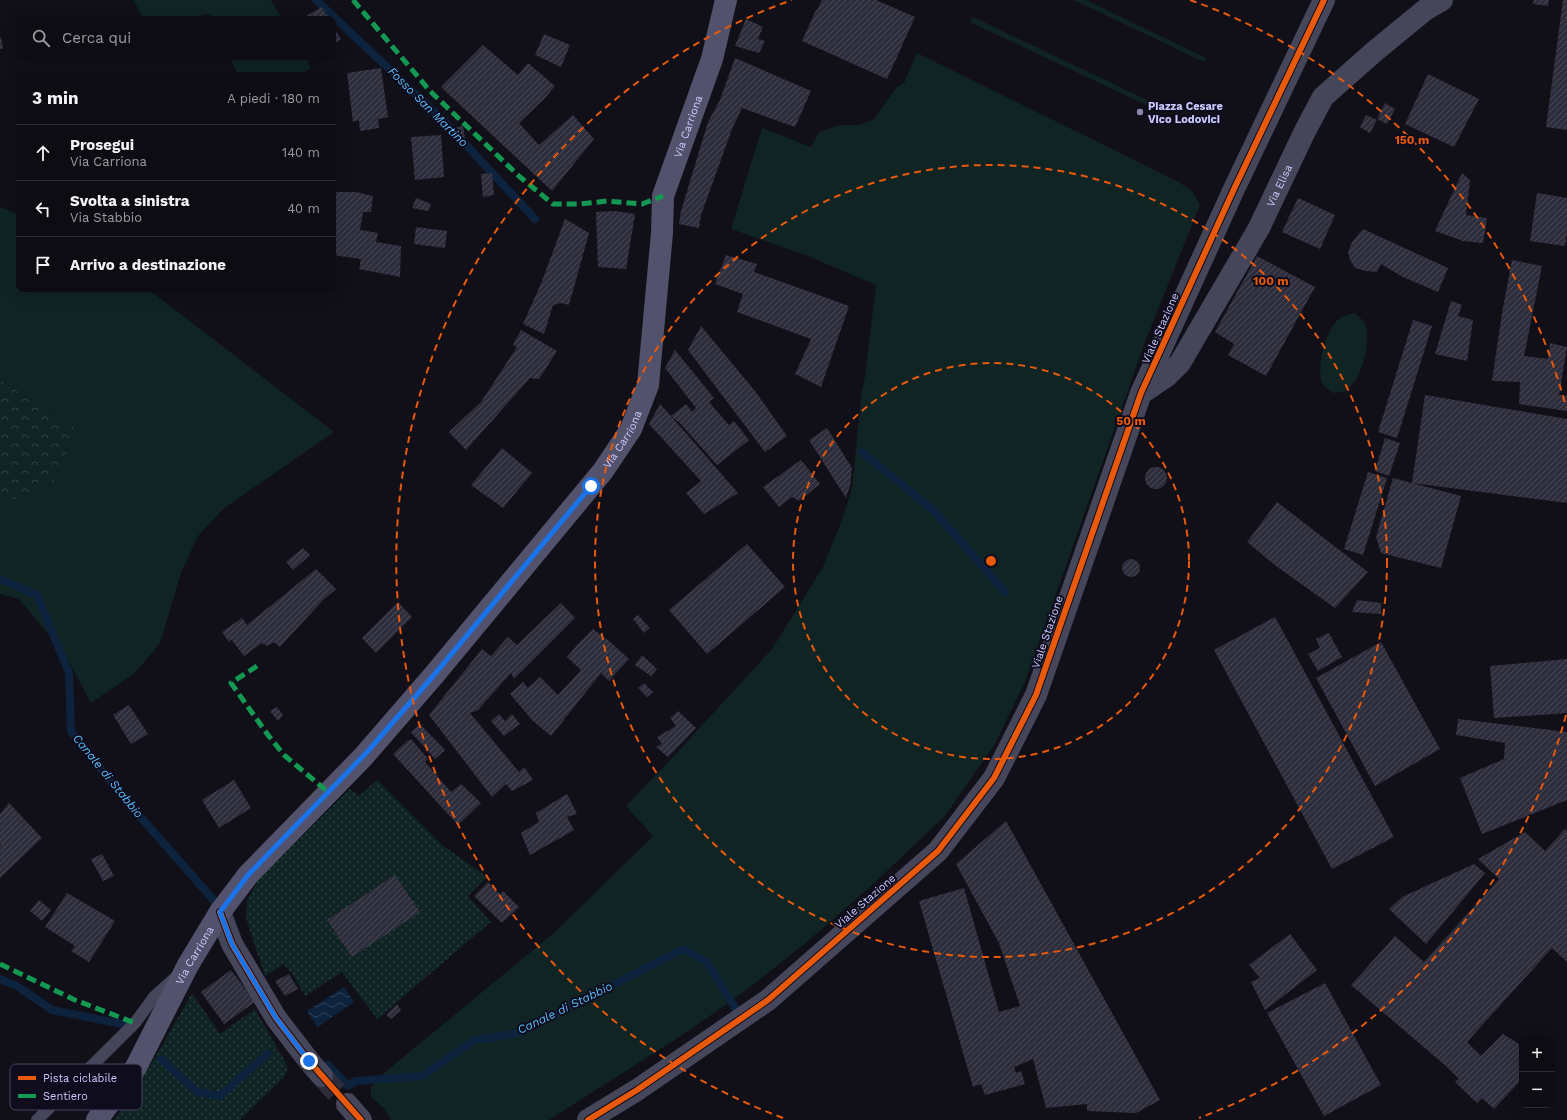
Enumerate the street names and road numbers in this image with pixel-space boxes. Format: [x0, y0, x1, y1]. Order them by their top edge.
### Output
street label: Via Carriona [671, 94, 705, 159]
street label: Via Elisa [1264, 163, 1295, 209]
street label: Viale Stazione [1139, 291, 1182, 366]
street label: Via Carriona [601, 409, 645, 471]
street label: Viale Stazione [1029, 594, 1066, 670]
street label: Viale Stazione [832, 871, 898, 931]
street label: Via Carriona [173, 924, 217, 987]

